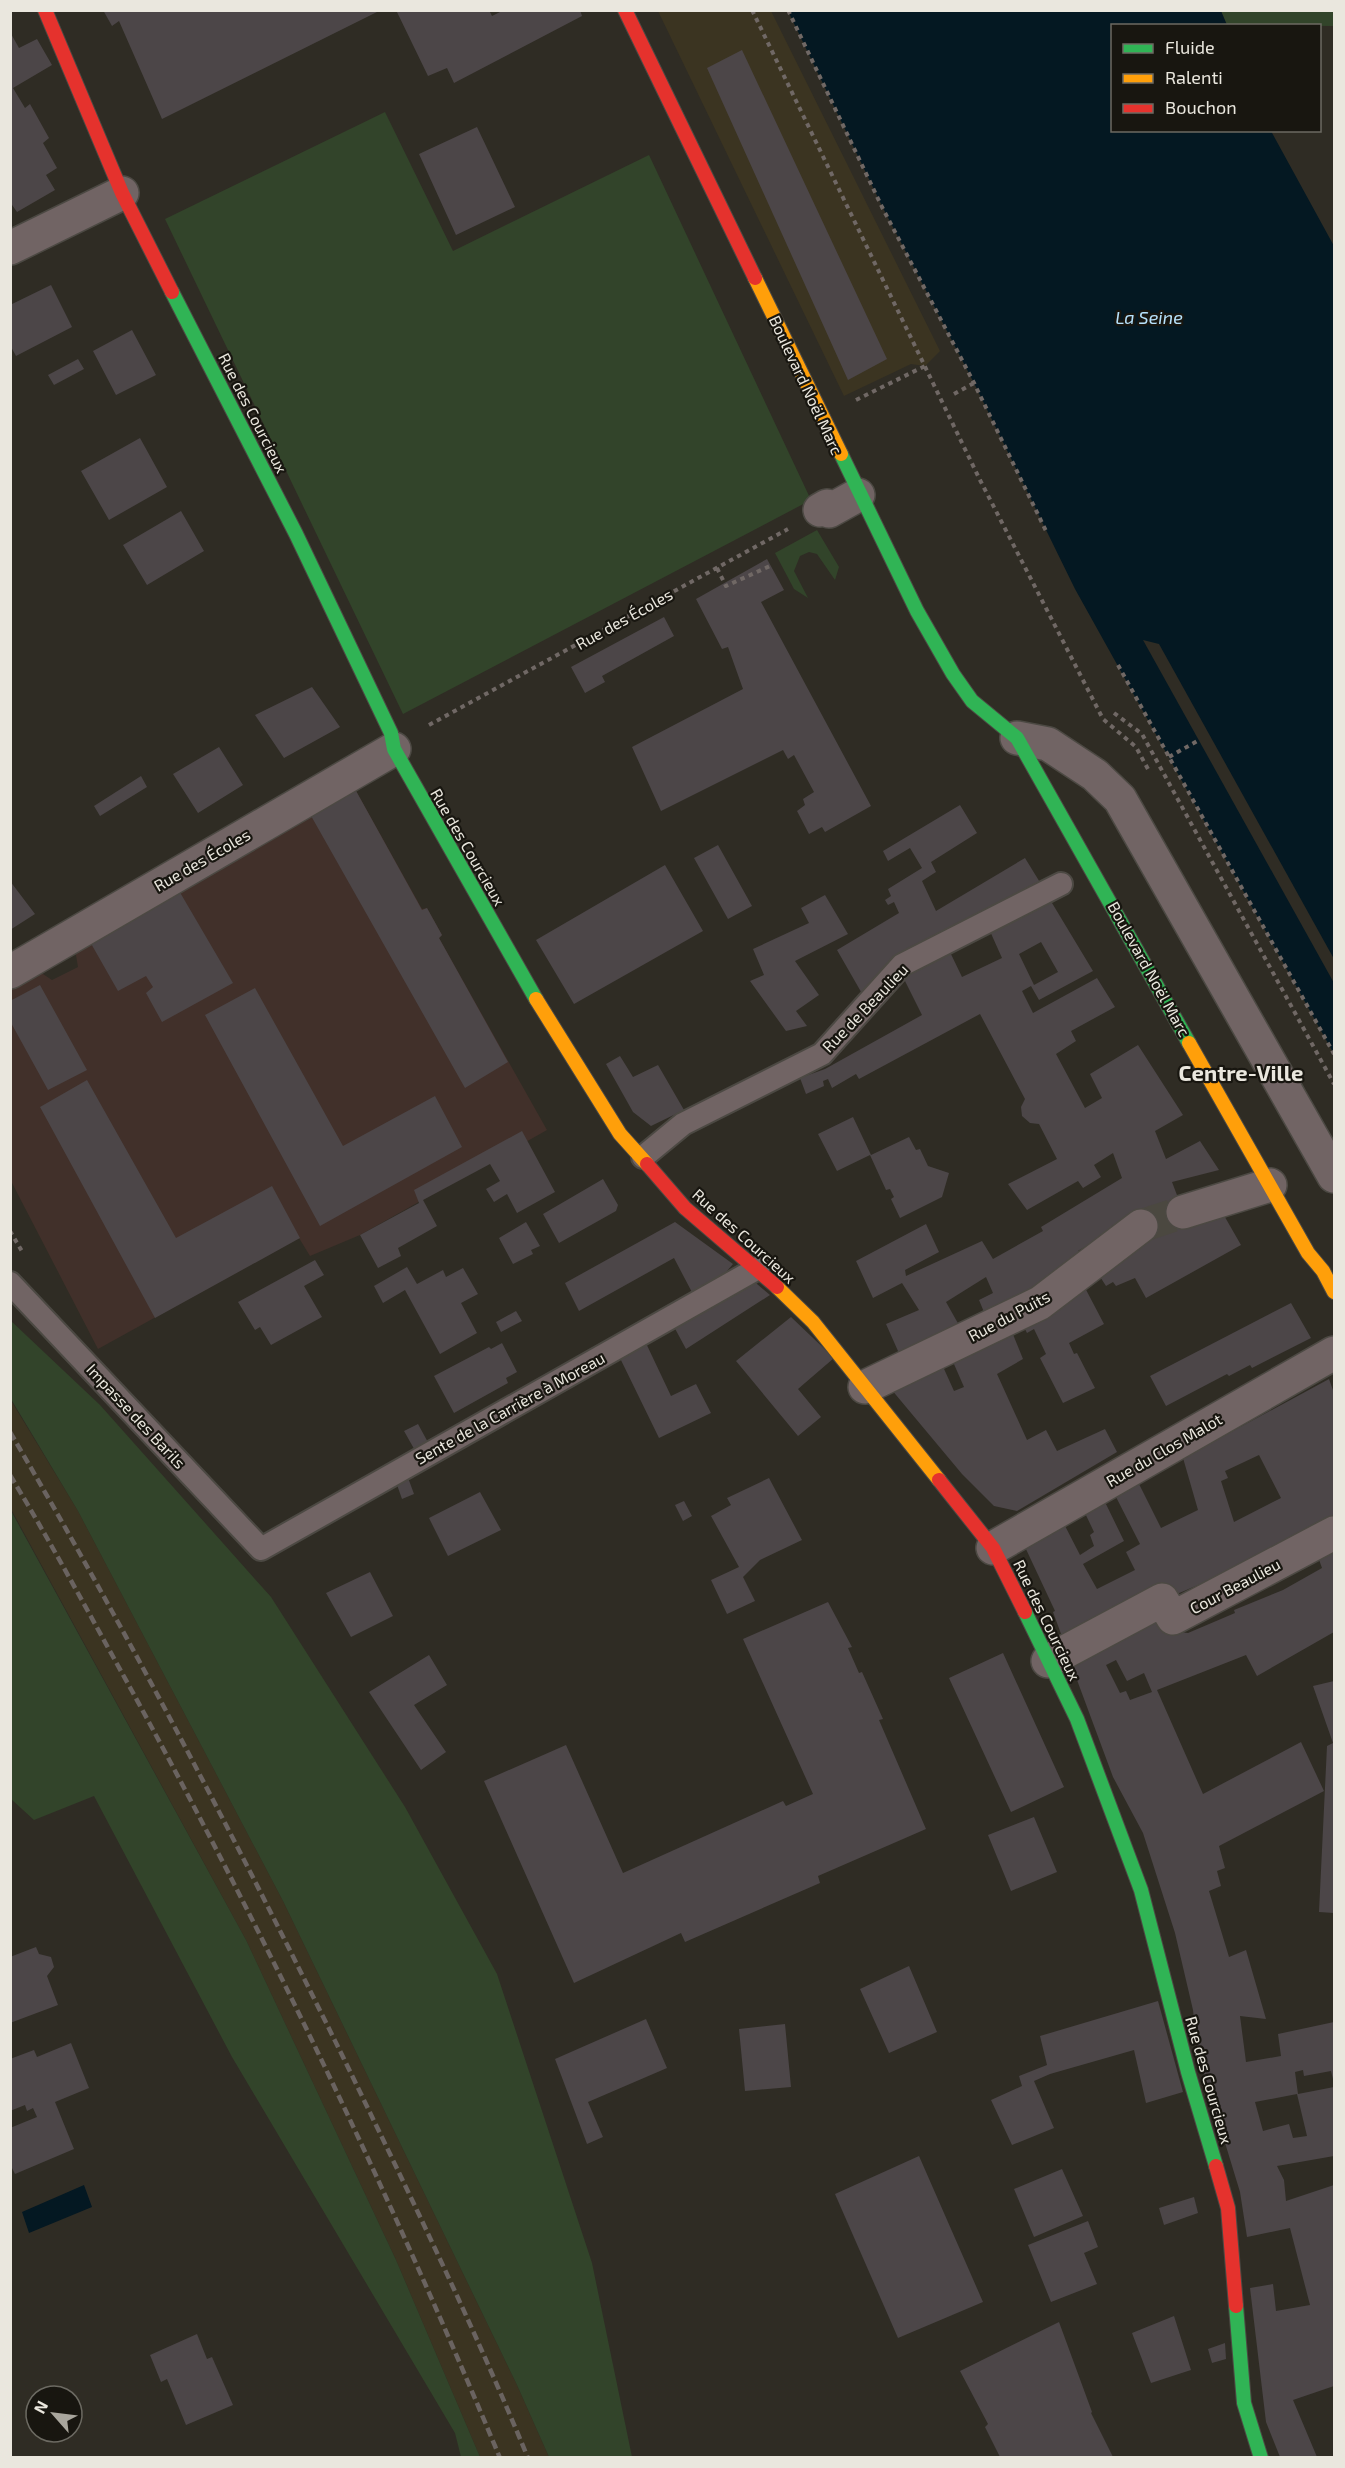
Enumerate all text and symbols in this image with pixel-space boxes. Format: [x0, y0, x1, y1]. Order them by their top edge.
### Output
legend [1111, 24, 1321, 132]
text: Fluide [1165, 36, 1215, 58]
text: Ralenti [1165, 66, 1223, 88]
text: Bouchon [1165, 96, 1237, 118]
water label: La Seine [1115, 306, 1183, 328]
street label: Boulevard Noël Marc [766, 312, 847, 458]
street label: Rue des Courcieux [215, 350, 292, 476]
street label: Rue des Écoles [572, 584, 676, 653]
street label: Rue des Courcieux [427, 785, 510, 909]
street label: Rue des Écoles [150, 824, 253, 895]
street label: Boulevard Noël Marc [1104, 898, 1195, 1040]
street label: Rue de Beaulieu [818, 960, 912, 1056]
district label: Centre-Ville [1179, 1059, 1303, 1085]
street label: Rue des Courcieux [689, 1184, 800, 1287]
street label: Rue du Puits [965, 1286, 1053, 1345]
street label: Sente de la Carrière à Moreau [412, 1348, 608, 1468]
street label: Impasse des Barils [83, 1359, 190, 1472]
street label: Rue du Clos Malot [1103, 1409, 1225, 1490]
street label: Cour Beaulieu [1186, 1554, 1283, 1617]
street label: Rue des Courcieux [1010, 1556, 1085, 1684]
street label: Rue des Courcieux [1182, 2014, 1237, 2147]
north arrow [24, 2384, 84, 2444]
text: N [29, 2397, 51, 2416]

